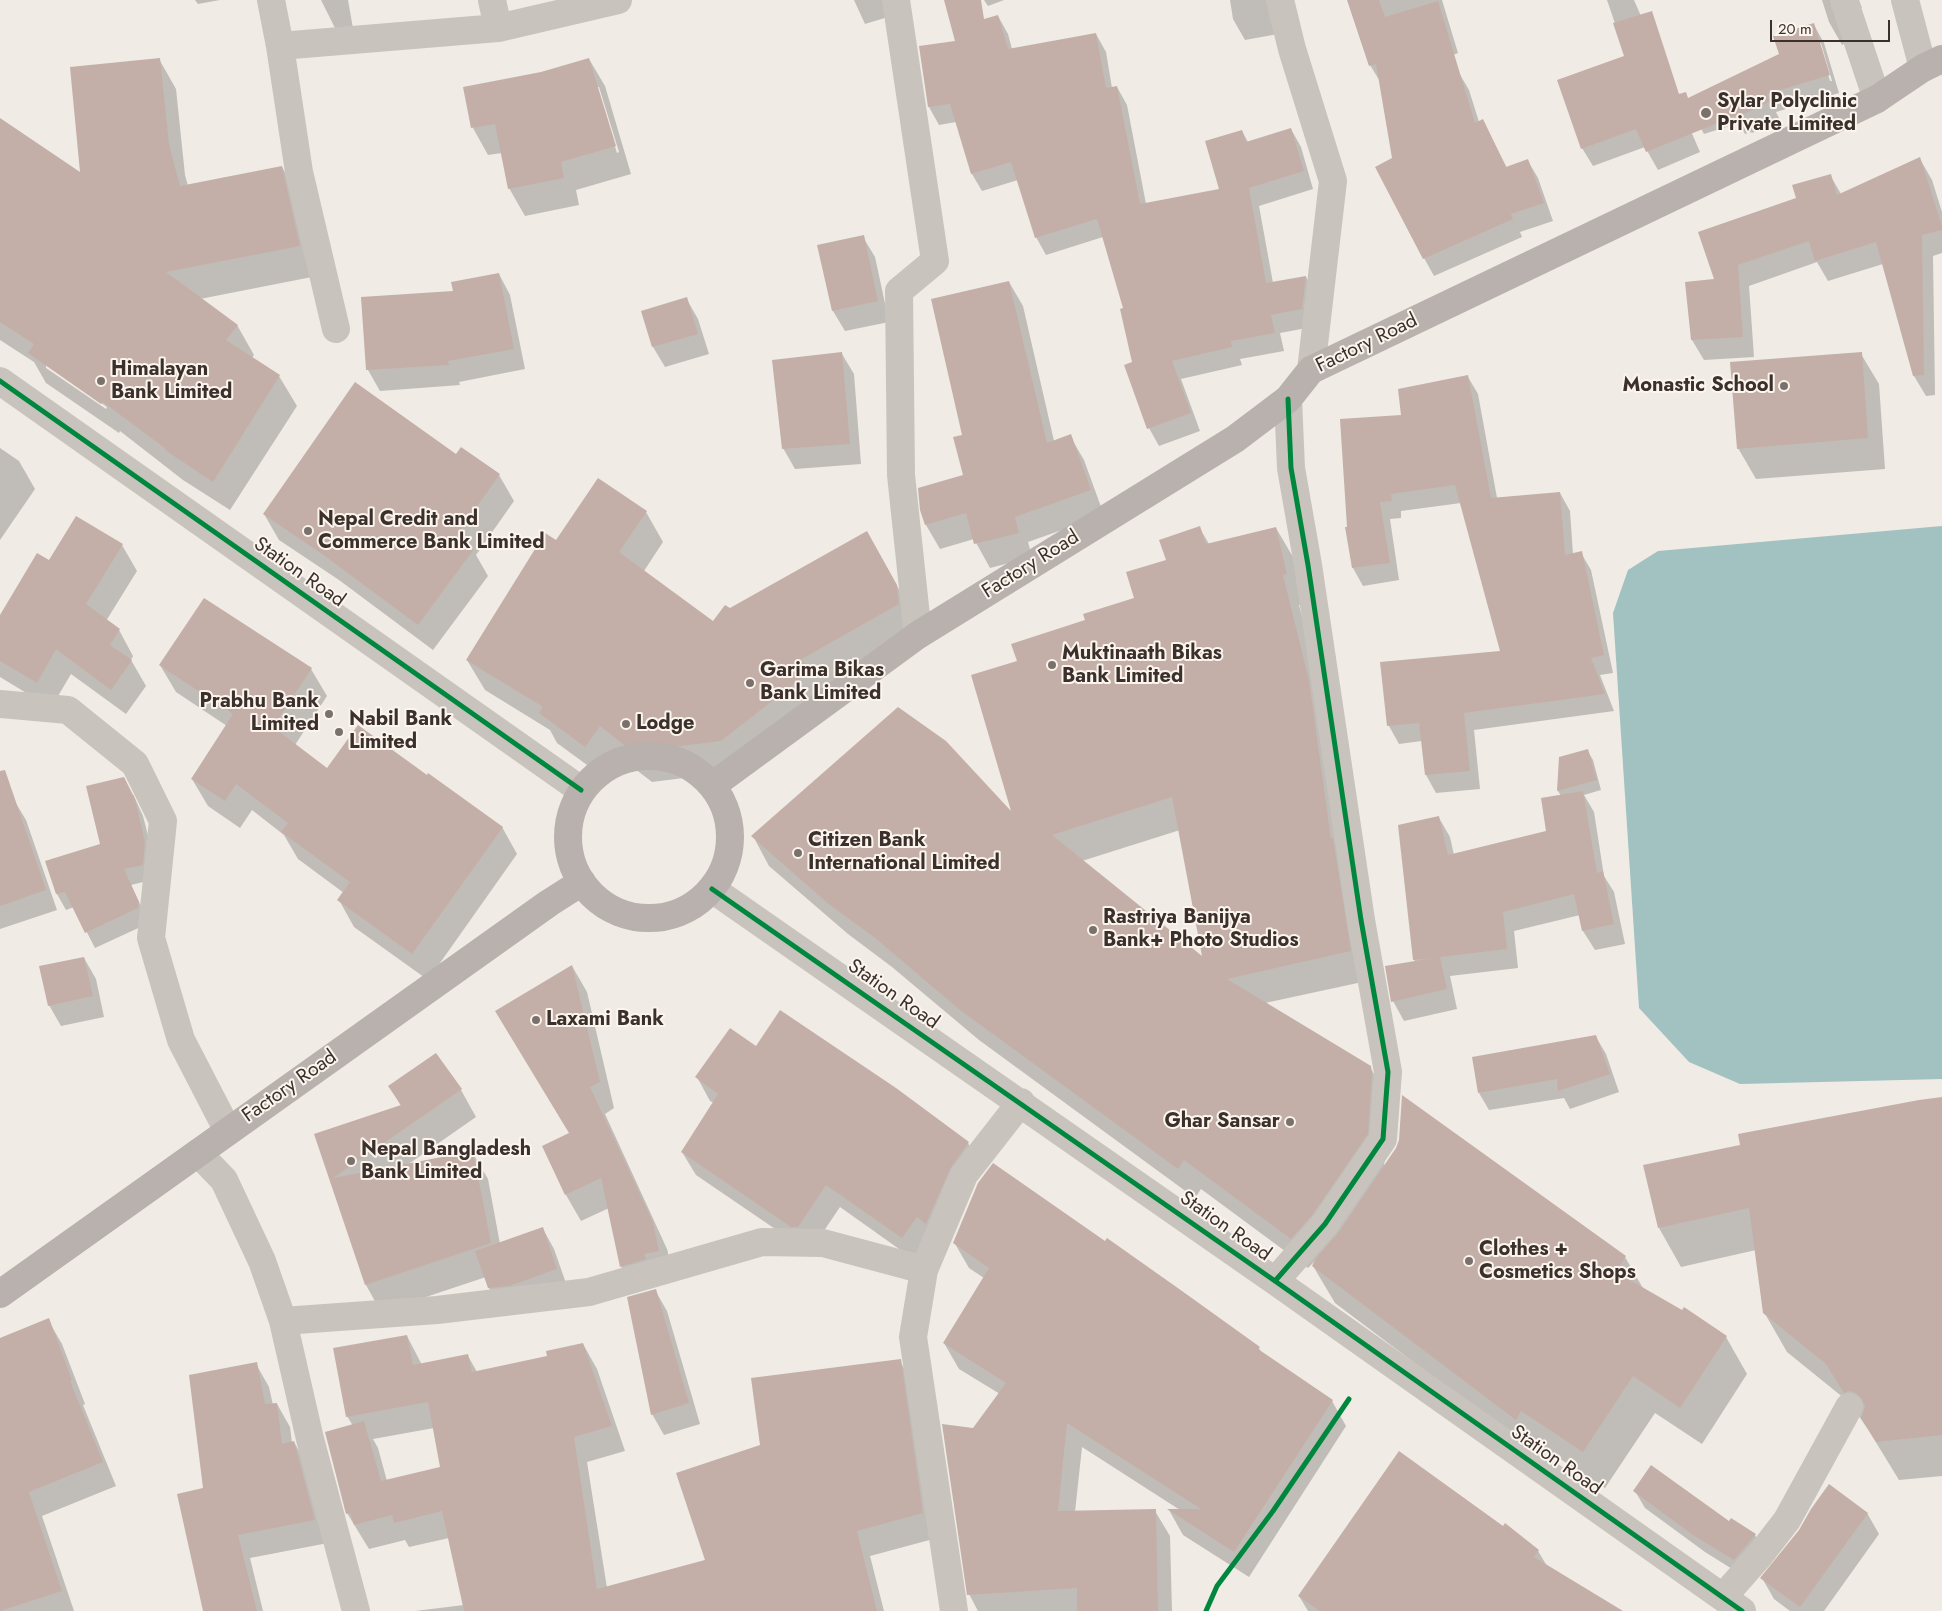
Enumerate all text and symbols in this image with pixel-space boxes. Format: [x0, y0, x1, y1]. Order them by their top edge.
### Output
scale bar [1772, 10, 1892, 42]
text: 20 m [1778, 18, 1812, 40]
place label: Sylar Polyclinic Private Limited [1717, 90, 1857, 137]
marker: Sylar Polyclinic Private Limited [1699, 106, 1713, 120]
street label: Factory Road [1312, 309, 1422, 379]
place label: Himalayan Bank Limited [111, 358, 232, 405]
place label: Monastic School [1622, 374, 1774, 398]
marker: Himalayan Bank Limited [95, 375, 107, 387]
marker: Monastic School [1778, 380, 1790, 392]
place label: Nepal Credit and Commerce Bank Limited [318, 508, 545, 555]
marker: Nepal Credit and Commerce Bank Limited [302, 525, 314, 537]
street label: Factory Road [978, 526, 1084, 604]
street label: Station Road [249, 533, 349, 613]
place label: Muktinaath Bikas Bank Limited [1062, 642, 1222, 689]
place label: Garima Bikas Bank Limited [760, 659, 884, 706]
marker: Muktinaath Bikas Bank Limited [1046, 659, 1058, 671]
marker: Garima Bikas Bank Limited [744, 677, 756, 689]
place label: Prabhu Bank Limited [200, 690, 319, 737]
marker: Prabhu Bank Limited [323, 708, 335, 720]
place label: Nabil Bank Limited [349, 708, 452, 755]
place label: Lodge [636, 712, 694, 736]
marker: Lodge [620, 718, 632, 730]
marker: Nabil Bank Limited [333, 726, 345, 738]
place label: Citizen Bank International Limited [808, 829, 1000, 876]
marker: Citizen Bank International Limited [792, 847, 804, 859]
place label: Rastriya Banijya Bank+ Photo Studios [1103, 906, 1299, 953]
marker: Rastriya Banijya Bank+ Photo Studios [1087, 924, 1099, 936]
street label: Station Road [843, 955, 943, 1035]
place label: Laxami Bank [546, 1008, 664, 1032]
marker: Laxami Bank [530, 1014, 542, 1026]
street label: Factory Road [238, 1046, 342, 1128]
place label: Ghar Sansar [1164, 1110, 1280, 1134]
marker: Ghar Sansar [1284, 1116, 1296, 1128]
place label: Nepal Bangladesh Bank Limited [361, 1138, 531, 1185]
marker: Nepal Bangladesh Bank Limited [345, 1155, 357, 1167]
street label: Station Road [1175, 1187, 1275, 1267]
place label: Clothes + Cosmetics Shops [1479, 1238, 1636, 1285]
marker: Clothes + Cosmetics Shops [1463, 1255, 1475, 1267]
street label: Station Road [1506, 1421, 1606, 1501]

